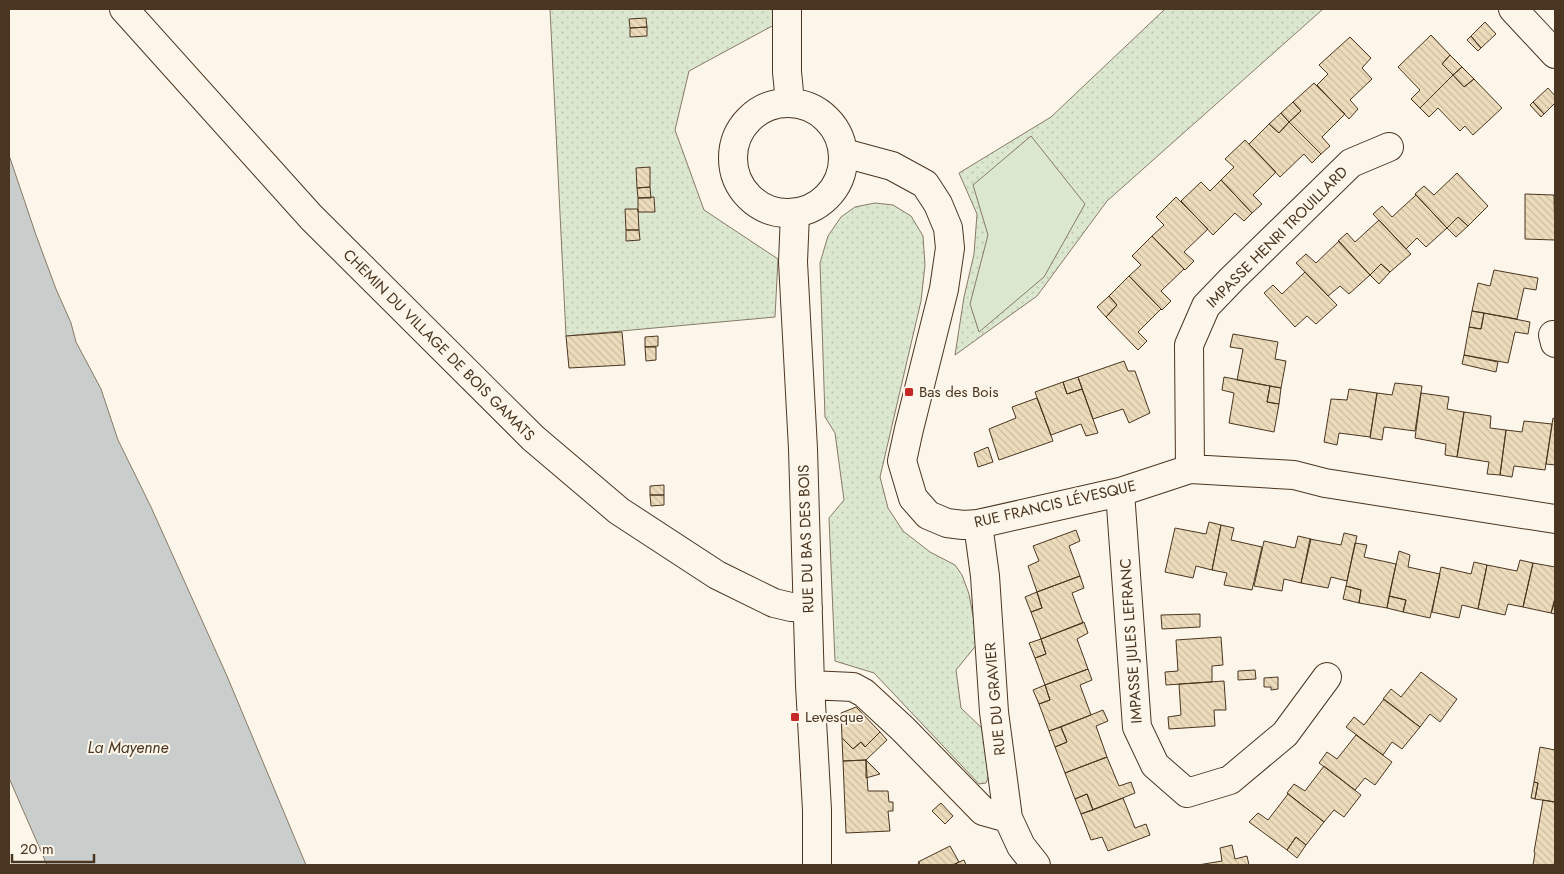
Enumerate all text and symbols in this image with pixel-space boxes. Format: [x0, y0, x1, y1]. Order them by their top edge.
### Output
street label: IMPASSE HENRI TROUILLARD [1201, 161, 1353, 313]
street label: CHEMIN DU VILLAGE DE BOIS GAMATS [338, 244, 540, 446]
place label: Bas des Bois [919, 381, 998, 403]
marker: Bas des Bois [903, 386, 915, 398]
street label: RUE DU BAS DES BOIS [792, 464, 820, 614]
street label: RUE FRANCIS LÉVESQUE [972, 475, 1138, 533]
street label: IMPASSE JULES LEFRANC [1114, 558, 1148, 724]
street label: RUE DU GRAVIER [979, 641, 1011, 756]
place label: Levesque [805, 706, 864, 728]
marker: Levesque [789, 711, 801, 723]
water label: La Mayenne [88, 736, 168, 759]
scale bar [12, 832, 95, 864]
text: 20 m [20, 838, 54, 860]

